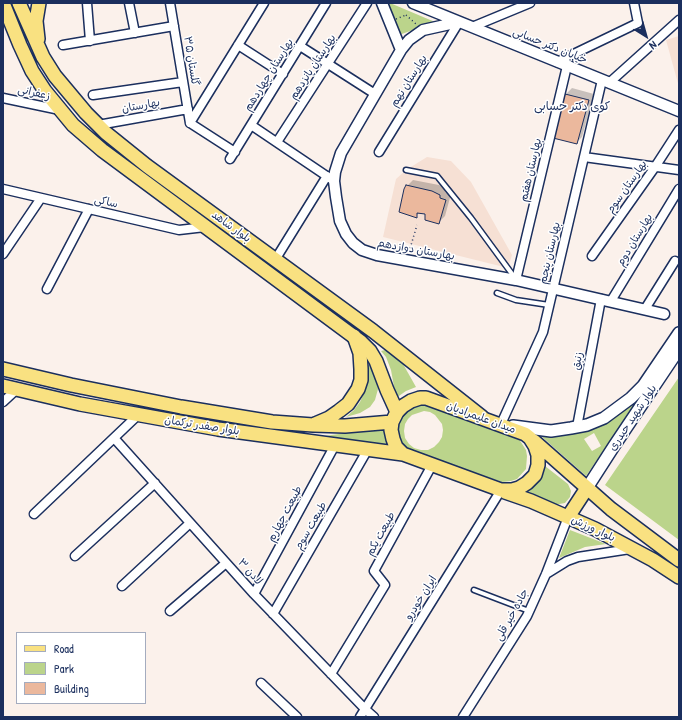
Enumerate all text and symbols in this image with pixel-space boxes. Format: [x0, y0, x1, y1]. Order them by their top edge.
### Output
north arrow [626, 16, 666, 56]
street label: خیابان دکتر حسابی [511, 25, 589, 67]
street label: بهارستان پانزدهم [287, 32, 339, 102]
street label: گلستان ۳۵ [181, 35, 201, 87]
street label: بهارستان چهاردهم [241, 36, 297, 114]
text: N [647, 38, 660, 53]
street label: بهارستان نهم [388, 52, 430, 110]
street label: زعفرانی [16, 83, 52, 103]
street label: بهارستان [121, 96, 161, 116]
district label: کوی دکتر حسابی [534, 100, 610, 114]
street label: بهارستان هفتم [517, 137, 545, 203]
street label: بهارستان سوم [604, 158, 650, 216]
street label: ساکی [93, 193, 119, 211]
street label: بلوار شاهد [209, 208, 253, 246]
street label: بهارستان دوم [614, 211, 656, 269]
street label: بهارستان پنجم [536, 221, 564, 285]
street label: بهارستان دوازدهم [376, 237, 456, 263]
street label: زنبق [570, 351, 586, 371]
street label: بلوار شهید حیدری [606, 383, 660, 453]
street label: میدان علیمرادیان [444, 399, 518, 437]
street label: بلوار صفدر ترکمان [164, 414, 240, 438]
street label: طبیعت چهارم [265, 484, 305, 544]
street label: طبیعت سوم [292, 500, 330, 552]
street label: طبیعت یکم [364, 510, 398, 558]
street label: بلوار ورزش [569, 513, 617, 545]
street label: لادن ۳ [235, 556, 265, 588]
street label: ایران خودرو [402, 573, 440, 623]
street label: جاده خیر قلی [492, 587, 532, 643]
legend [16, 632, 146, 704]
text: Road [54, 640, 74, 657]
text: Park [54, 660, 74, 677]
text: Building [54, 680, 89, 697]

